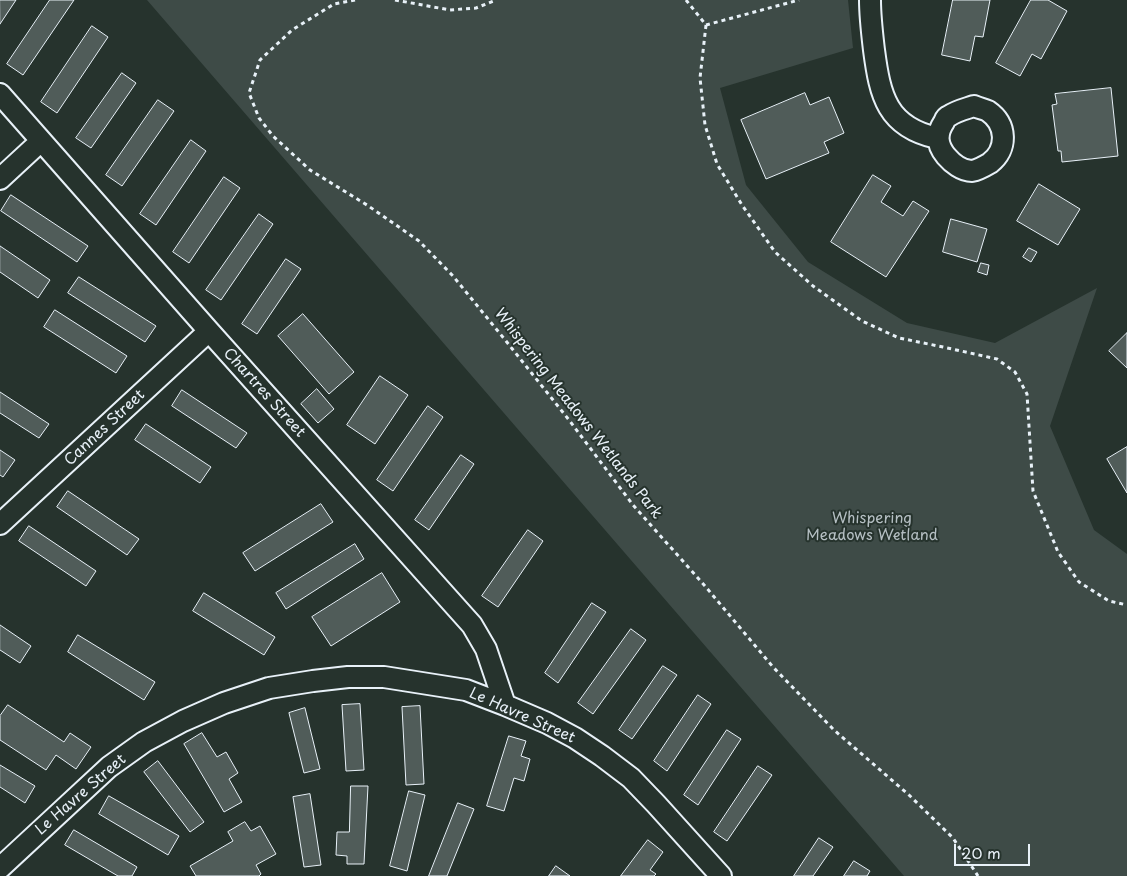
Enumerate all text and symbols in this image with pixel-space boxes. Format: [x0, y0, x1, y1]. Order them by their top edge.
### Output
street label: Whispering Meadows Wetlands Park [490, 305, 666, 523]
street label: Chartres Street [219, 345, 309, 441]
street label: Cannes Street [61, 386, 149, 470]
park label: Whispering Meadows Wetland [806, 510, 938, 545]
street label: Le Havre Street [466, 685, 578, 747]
street label: Le Havre Street [32, 751, 130, 839]
scale bar [957, 834, 1033, 866]
text: 20 m [962, 841, 1001, 864]

